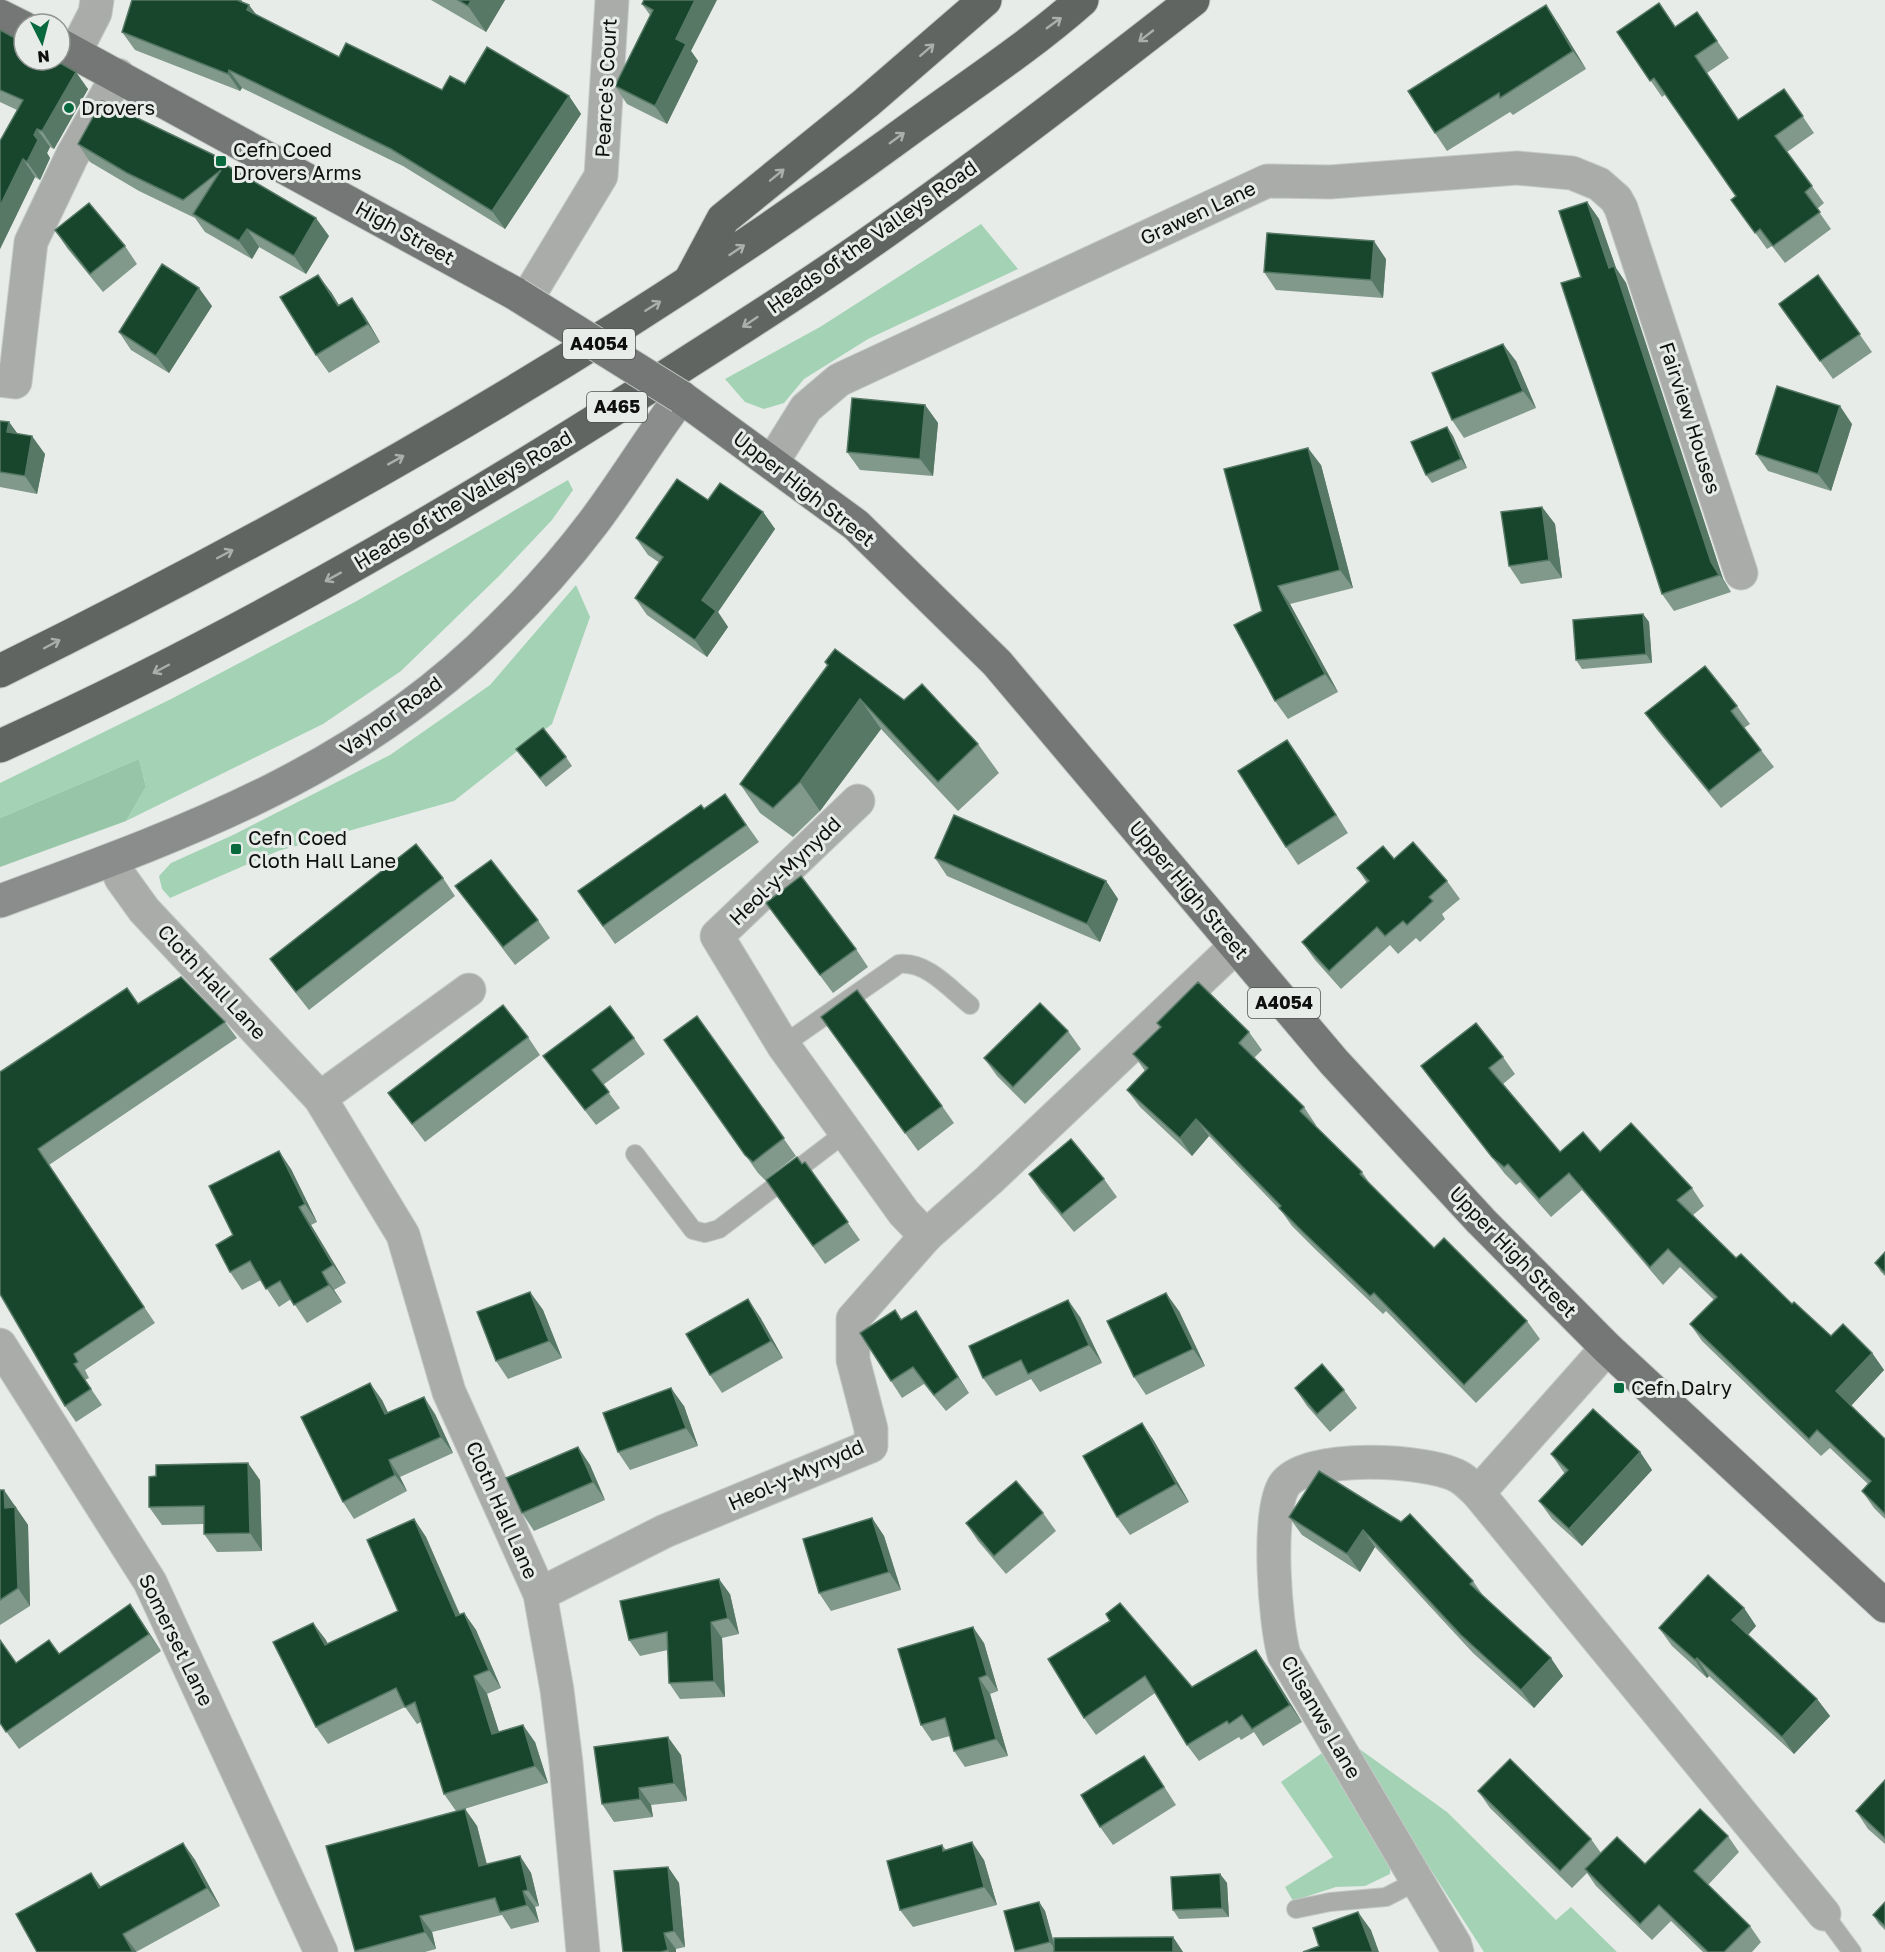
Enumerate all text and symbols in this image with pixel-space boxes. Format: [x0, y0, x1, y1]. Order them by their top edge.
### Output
north arrow [12, 12, 72, 72]
one-way arrow [1045, 16, 1061, 29]
street label: Pearce's Court [589, 18, 621, 158]
one-way arrow [1139, 29, 1155, 42]
one-way arrow [919, 43, 934, 57]
text: N [36, 46, 51, 67]
place label: Drovers [81, 95, 155, 119]
marker: Drovers [62, 101, 76, 115]
one-way arrow [888, 132, 904, 144]
place label: Cefn Coed Drovers Arms [233, 137, 362, 184]
marker: Cefn Coed Drovers Arms [214, 154, 228, 168]
street label: Heads of the Valleys Road [762, 155, 981, 318]
one-way arrow [769, 168, 784, 182]
street label: Grawen Lane [1136, 175, 1259, 249]
street label: High Street [352, 195, 459, 269]
one-way arrow [728, 244, 745, 256]
one-way arrow [644, 299, 661, 311]
one-way arrow [742, 316, 759, 328]
road number: A4054 [563, 329, 635, 359]
street label: Fairview Houses [1655, 339, 1727, 496]
road number: A465 [587, 392, 647, 422]
street label: Heads of the Valleys Road [349, 424, 576, 574]
street label: Upper High Street [729, 426, 880, 551]
one-way arrow [387, 454, 404, 466]
one-way arrow [216, 548, 233, 560]
one-way arrow [325, 572, 342, 584]
one-way arrow [43, 638, 60, 650]
one-way arrow [153, 663, 170, 675]
street label: Vaynor Road [335, 670, 446, 760]
street label: Heol-y-Mynydd [724, 811, 845, 930]
street label: Upper High Street [1125, 815, 1255, 963]
place label: Cefn Coed Cloth Hall Lane [248, 825, 396, 872]
marker: Cefn Coed Cloth Hall Lane [229, 842, 243, 856]
street label: Cloth Hall Lane [153, 919, 272, 1044]
road number: A4054 [1248, 988, 1320, 1018]
street label: Upper High Street [1445, 1181, 1582, 1322]
place label: Cefn Dalry [1631, 1375, 1732, 1399]
marker: Cefn Dalry [1612, 1381, 1626, 1395]
street label: Heol-y-Mynydd [724, 1433, 867, 1515]
street label: Cloth Hall Lane [462, 1437, 544, 1582]
street label: Somerset Lane [135, 1570, 219, 1709]
street label: Cilsanws Lane [1277, 1651, 1367, 1782]

